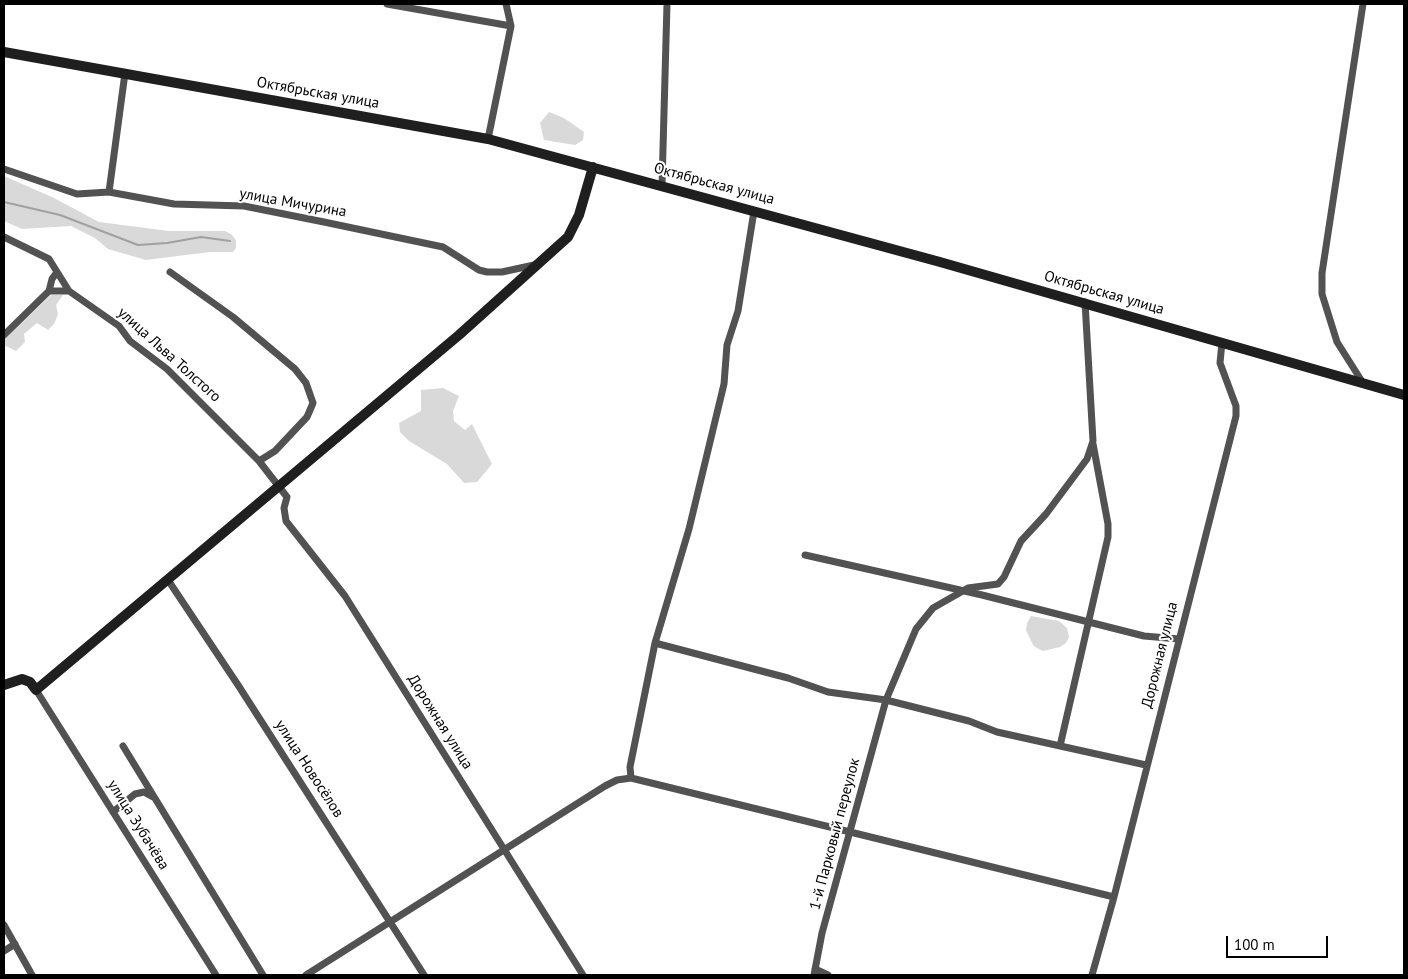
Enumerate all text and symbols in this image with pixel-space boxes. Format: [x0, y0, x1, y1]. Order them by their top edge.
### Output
street label: Октябрьская улица [255, 73, 381, 113]
street label: Октябрьская улица [652, 159, 776, 209]
street label: улица Мичурина [238, 185, 348, 221]
street label: Октябрьская улица [1042, 267, 1166, 319]
street label: улица Льва Толстого [114, 304, 224, 406]
street label: Дорожная улица [1138, 600, 1182, 710]
street label: Дорожная улица [404, 671, 476, 773]
street label: улица Новосёлов [271, 717, 347, 821]
street label: 1-й Парковый переулок [806, 756, 864, 912]
street label: улица Зубачёва [103, 777, 173, 873]
scale bar [1228, 926, 1330, 958]
text: 100 m [1234, 935, 1275, 954]

